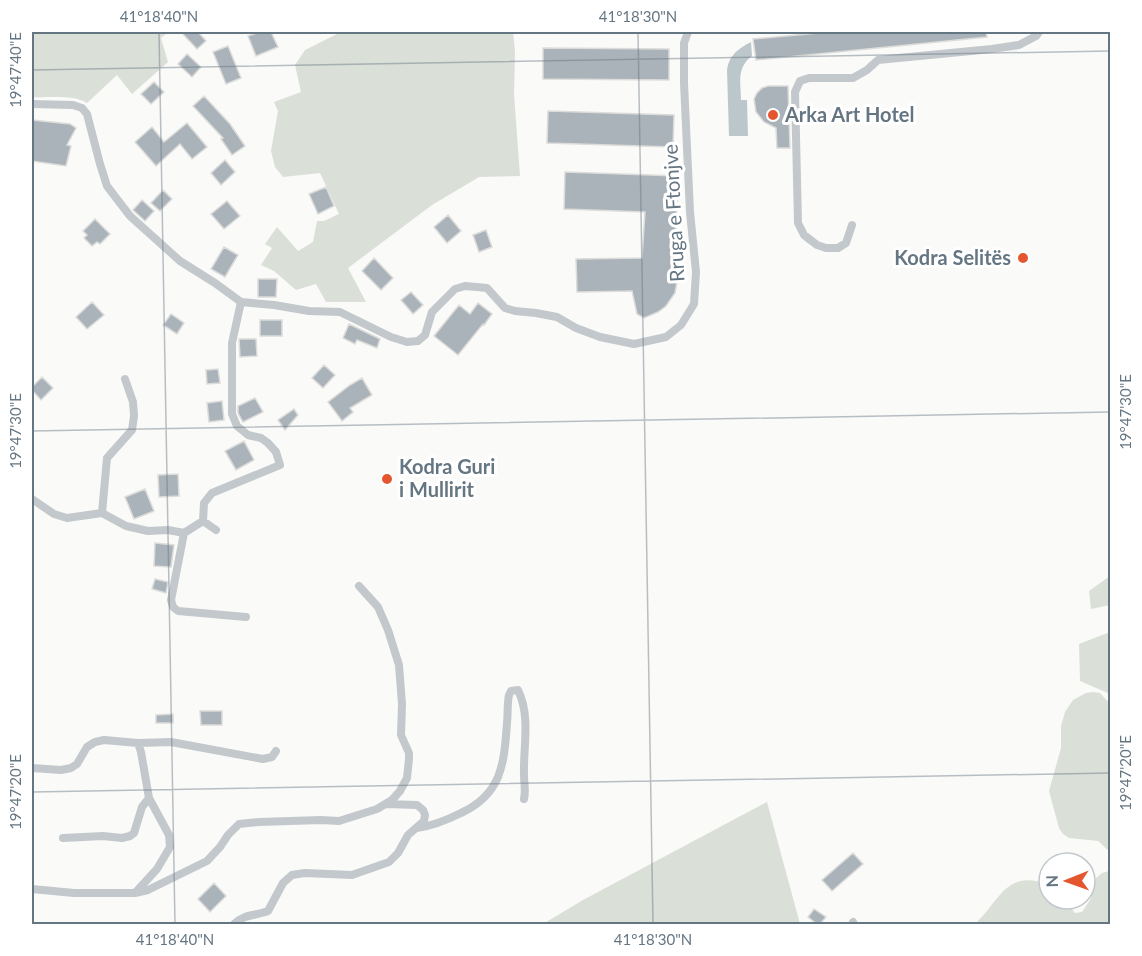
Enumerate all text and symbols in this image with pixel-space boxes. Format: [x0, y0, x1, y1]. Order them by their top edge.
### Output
text: 41°18'40"N [120, 7, 198, 25]
text: 41°18'30"N [599, 7, 677, 25]
text: 19°47'40"E [6, 32, 24, 108]
place label: Arka Art Hotel [784, 102, 914, 126]
marker: Arka Art Hotel [766, 108, 780, 122]
street label: Rruga e Ftonjve [657, 144, 689, 283]
place label: Kodra Selitës [894, 245, 1011, 269]
marker: Kodra Selitës [1016, 251, 1030, 265]
text: 19°47'30"E [1116, 374, 1134, 450]
text: 19°47'30"E [6, 393, 24, 469]
place label: Kodra Guri i Mullirit [399, 454, 495, 501]
marker: Kodra Guri i Mullirit [380, 472, 394, 486]
text: 19°47'20"E [1116, 735, 1134, 811]
text: 19°47'20"E [6, 754, 24, 830]
north arrow [1037, 851, 1097, 911]
text: N [1042, 875, 1061, 888]
text: 41°18'40"N [136, 930, 214, 948]
text: 41°18'30"N [614, 930, 692, 948]

